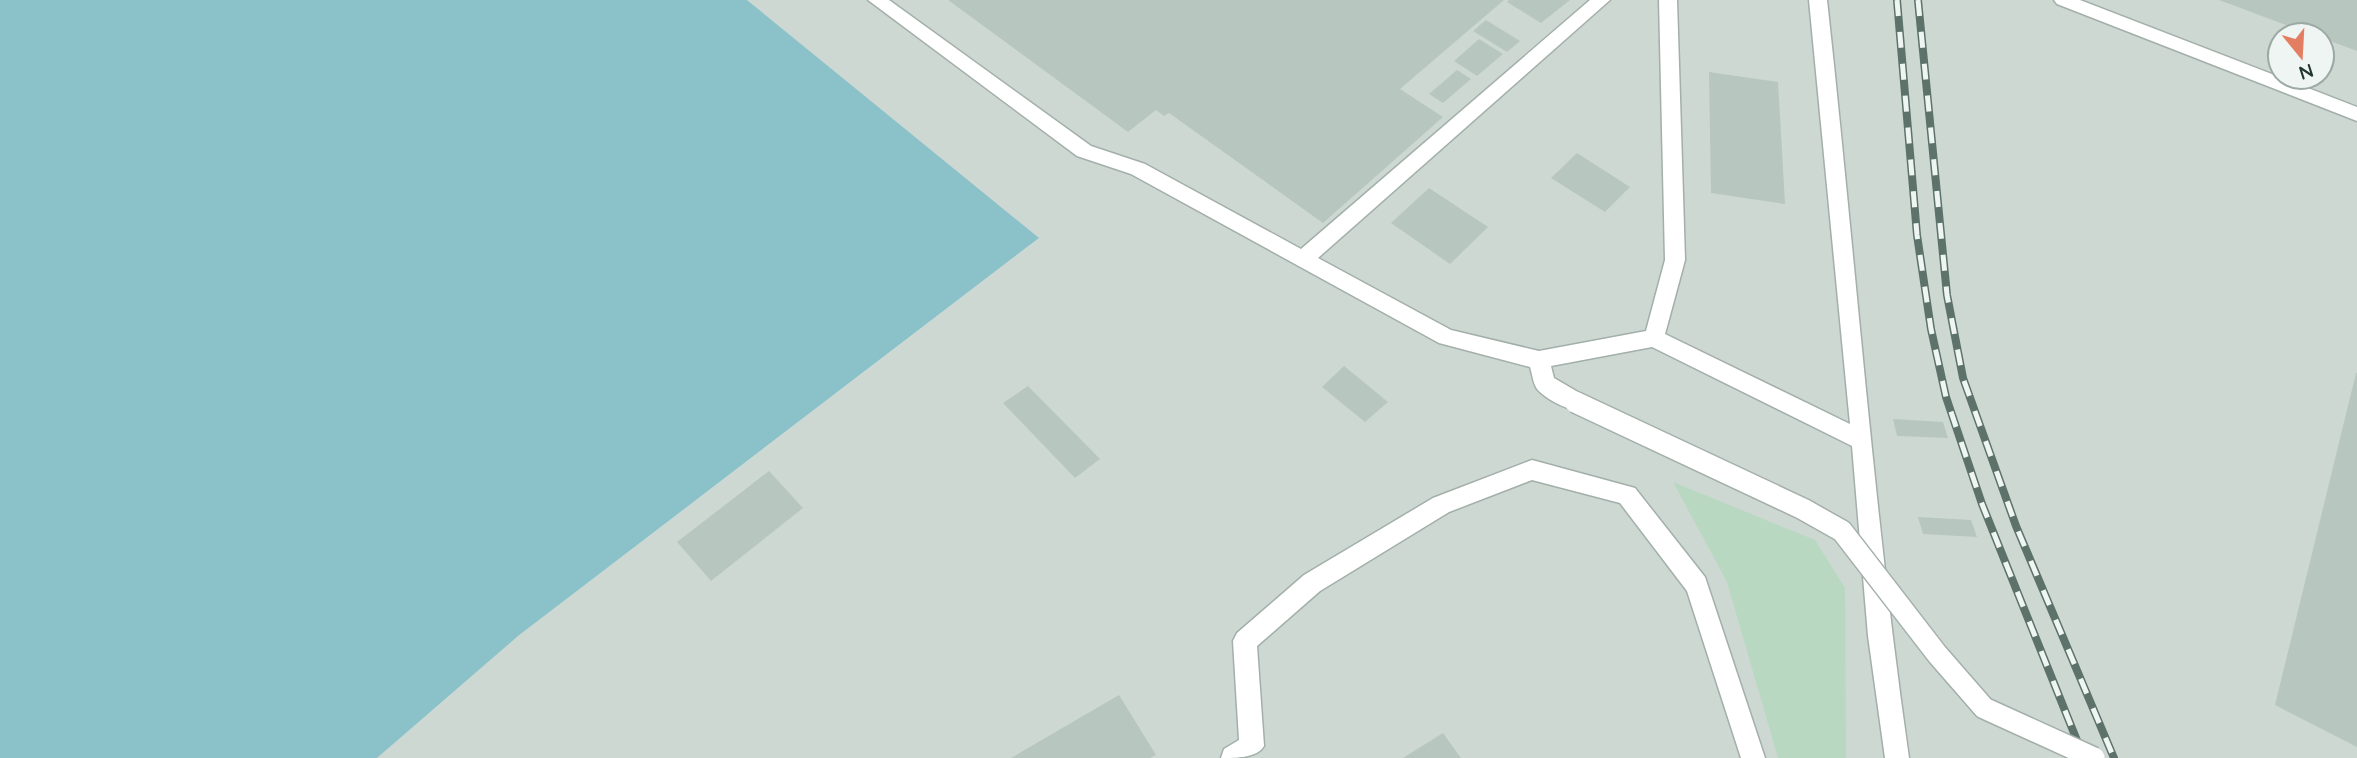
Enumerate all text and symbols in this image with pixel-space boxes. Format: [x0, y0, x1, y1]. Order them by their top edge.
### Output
north arrow [2266, 21, 2336, 91]
text: N [2296, 59, 2317, 86]

